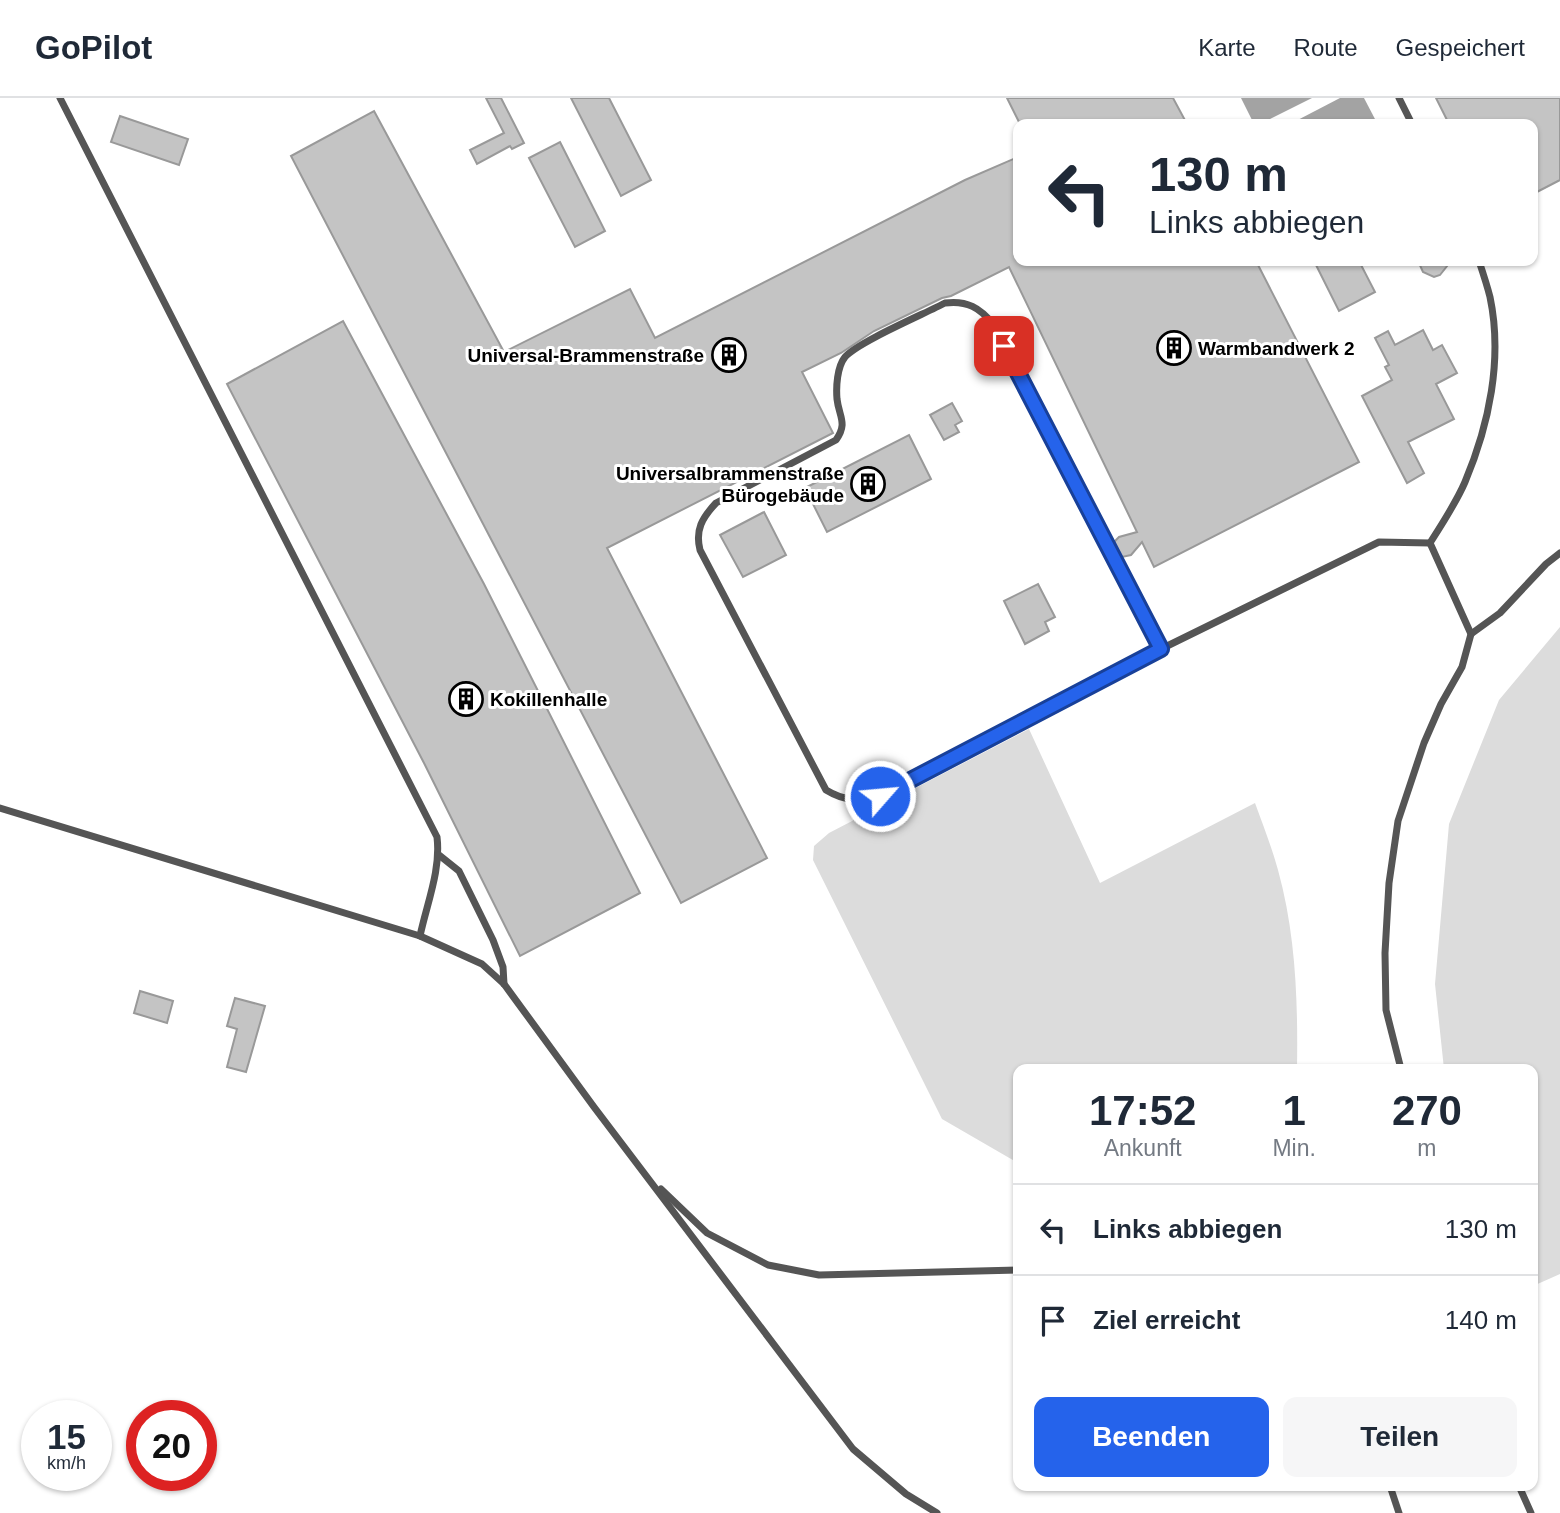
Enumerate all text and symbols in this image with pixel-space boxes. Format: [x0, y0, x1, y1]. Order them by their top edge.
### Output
text: GoPilot [35, 29, 152, 66]
text: Karte [1198, 34, 1256, 61]
text: Route [1294, 34, 1358, 61]
text: Gespeichert [1396, 34, 1525, 61]
icon: left [1034, 147, 1125, 238]
text: 130 m [1149, 147, 1288, 201]
text: Links abbiegen [1149, 204, 1364, 240]
pin [974, 316, 1034, 376]
icon: arrive [985, 327, 1023, 365]
building icon: Warmbandwerk 2 [1155, 329, 1193, 367]
building icon: Universal-Brammenstraße [710, 336, 748, 374]
place label: Warmbandwerk 2 [1198, 338, 1355, 359]
place label: Universal-Brammenstraße [467, 345, 704, 366]
place label: Universalbrammenstraße Bürogebäude [616, 463, 844, 506]
building icon: Universalbrammenstraße Bürogebäude [849, 465, 887, 503]
building icon: Kokillenhalle [447, 680, 485, 718]
place label: Kokillenhalle [490, 689, 607, 710]
position arrow [843, 759, 917, 833]
text: 17:52 [1089, 1087, 1196, 1134]
text: 1 [1282, 1087, 1306, 1134]
text: 270 [1392, 1087, 1462, 1134]
text: Ankunft [1104, 1135, 1182, 1161]
text: Min. [1272, 1135, 1316, 1161]
text: m [1417, 1135, 1437, 1161]
icon: left [1034, 1211, 1072, 1249]
text: Links abbiegen [1093, 1214, 1282, 1244]
text: 130 m [1445, 1214, 1517, 1244]
icon: arrive [1034, 1302, 1072, 1340]
text: Ziel erreicht [1093, 1305, 1240, 1335]
text: 140 m [1445, 1305, 1517, 1335]
button: Beenden [1034, 1397, 1269, 1477]
button: Teilen [1283, 1397, 1517, 1477]
speed limit sign: 20 [126, 1400, 217, 1491]
text: 15 [47, 1417, 86, 1456]
text: km/h [47, 1453, 86, 1473]

